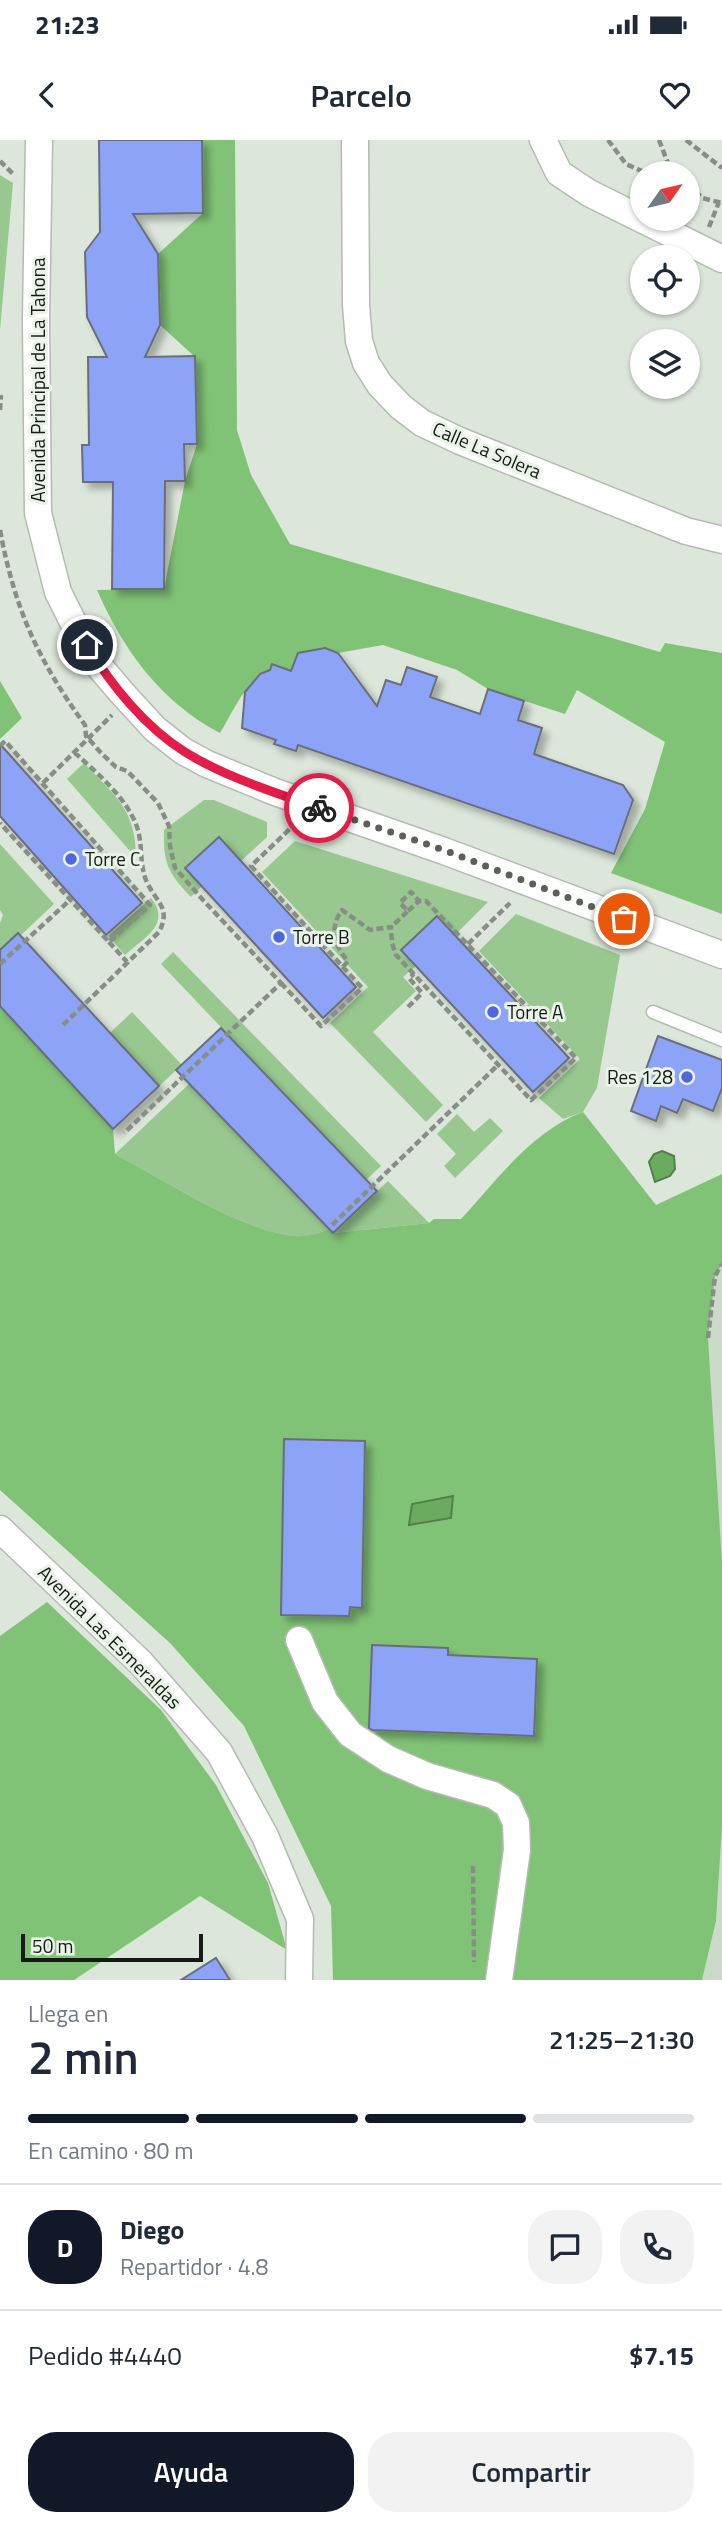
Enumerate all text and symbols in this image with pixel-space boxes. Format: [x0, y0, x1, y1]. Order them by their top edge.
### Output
text: 21:23 [35, 5, 100, 44]
text: Parcelo [310, 71, 412, 119]
icon: back [28, 76, 66, 114]
icon: heart [656, 76, 694, 114]
north arrow [630, 161, 700, 231]
map controls [630, 161, 700, 399]
button: locate [630, 245, 700, 315]
street label: Avenida Principal de La Tahona [23, 257, 52, 502]
button: layers [630, 329, 700, 399]
street label: Calle La Solera [428, 414, 547, 486]
pin [57, 615, 117, 675]
icon: home [68, 626, 106, 664]
courier [284, 773, 354, 843]
icon: bike [300, 789, 338, 827]
place label: Torre C [85, 844, 140, 873]
marker: Torre C [63, 851, 79, 867]
pin [594, 889, 654, 949]
icon: bag [605, 900, 643, 938]
place label: Torre B [293, 922, 350, 951]
marker: Torre B [271, 929, 287, 945]
place label: Torre A [507, 997, 563, 1026]
marker: Torre A [485, 1004, 501, 1020]
place label: Res 128 [607, 1062, 673, 1091]
marker: Res 128 [679, 1069, 695, 1085]
street label: Avenida Las Esmeraldas [32, 1558, 189, 1715]
scale bar [21, 1931, 203, 1963]
text: 50 m [32, 1931, 73, 1960]
text: Llega en [28, 1996, 108, 2031]
text: 21:25–21:30 [549, 2020, 694, 2059]
text: 2 min [28, 2022, 139, 2092]
text: En camino · 80 m [28, 2133, 194, 2168]
text: Diego [120, 2210, 184, 2249]
button: chat [528, 2210, 602, 2284]
button: phone [620, 2210, 694, 2284]
text: D [57, 2228, 73, 2267]
text: Repartidor · 4.8 [120, 2249, 268, 2284]
text: Pedido #4440 [28, 2336, 182, 2375]
text: $7.15 [629, 2336, 694, 2375]
button: Ayuda [28, 2432, 354, 2512]
button: Compartir [368, 2432, 694, 2512]

